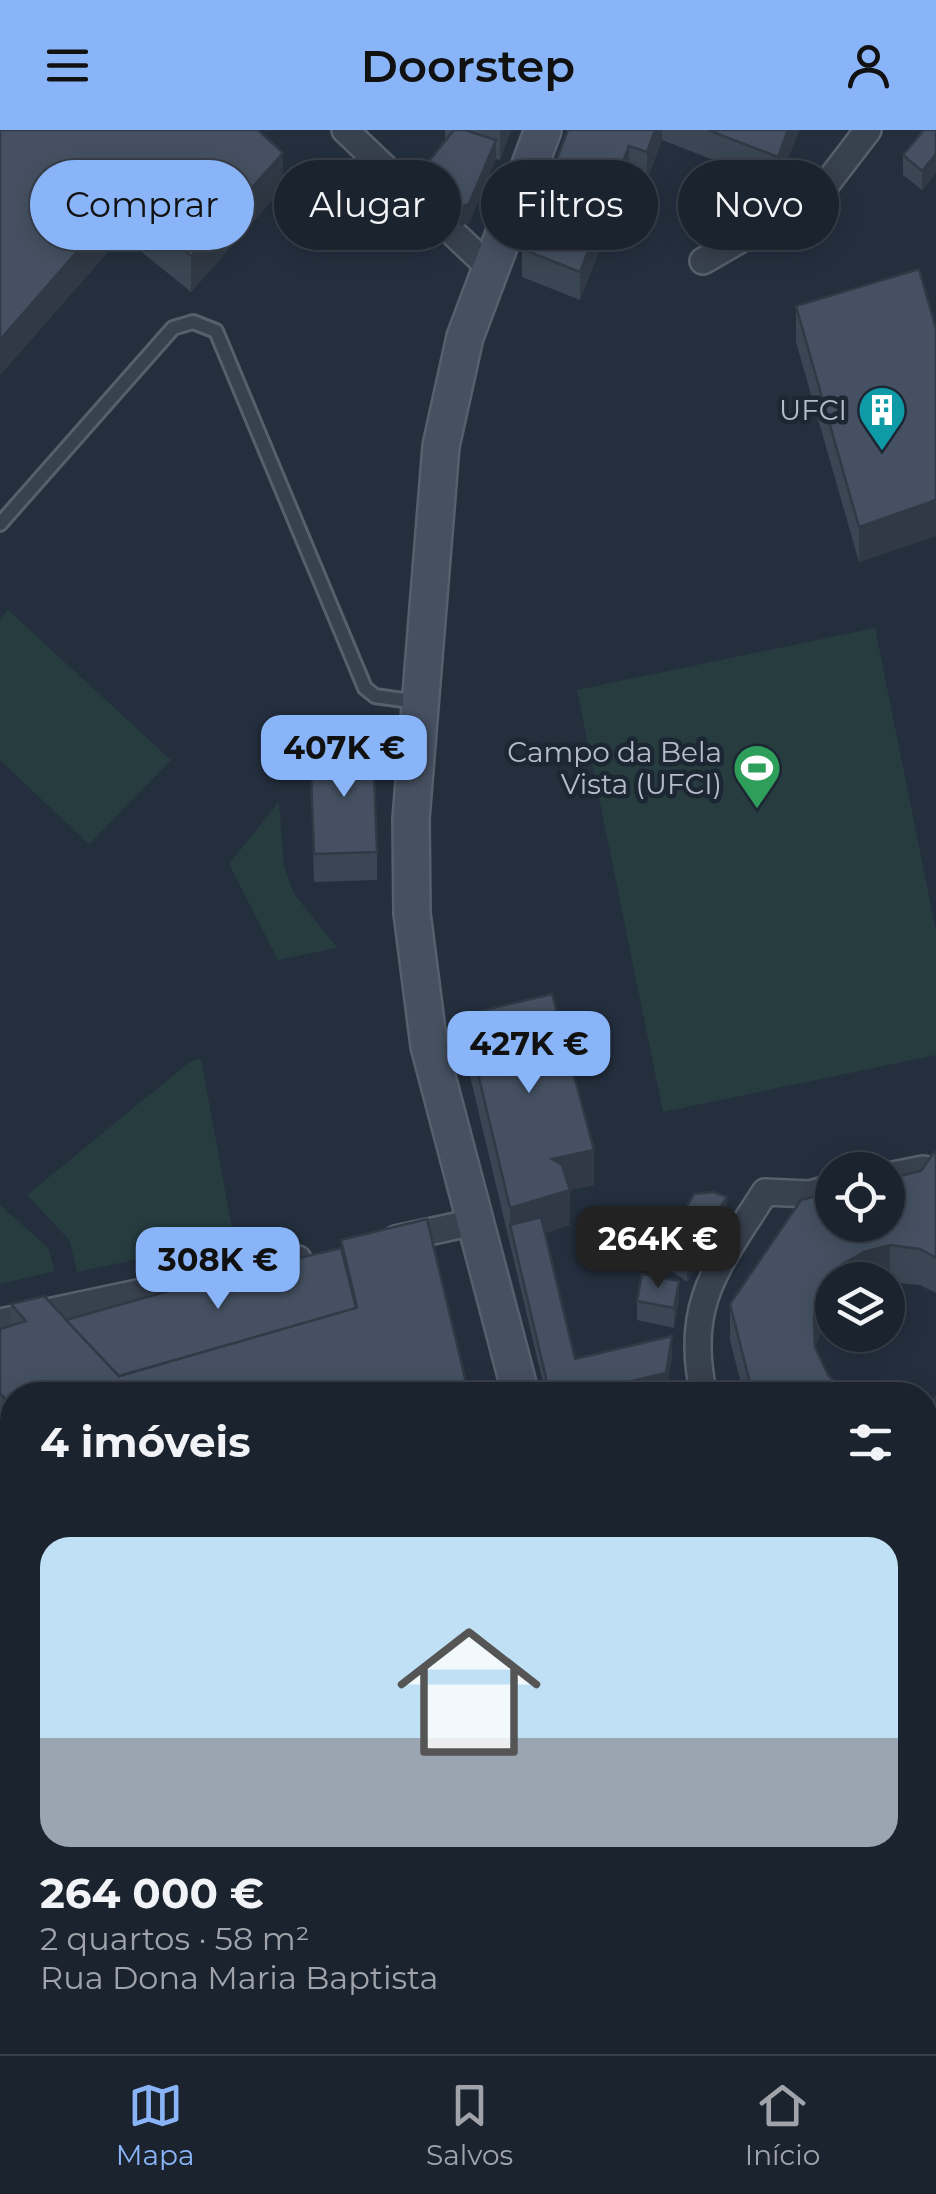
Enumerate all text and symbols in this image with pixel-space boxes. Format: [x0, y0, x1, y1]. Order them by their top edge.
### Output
icon: menu [40, 38, 95, 93]
text: Doorstep [361, 38, 575, 93]
icon: person [841, 38, 896, 93]
chip: Comprar [30, 160, 254, 250]
chip: Alugar [274, 160, 461, 250]
chip: Filtros [481, 160, 658, 250]
chip: Novo [678, 160, 839, 250]
building icon: UFCI [856, 384, 908, 452]
place label: UFCI [779, 393, 847, 427]
pin: 407K € [263, 715, 425, 800]
text: 407K € [283, 728, 405, 767]
place label: Campo da Bela Vista (UFCI) [507, 735, 722, 801]
sports icon: Campo da Bela Vista (UFCI) [731, 742, 783, 810]
pin: 427K € [448, 1011, 610, 1096]
text: 427K € [469, 1024, 589, 1063]
map controls [815, 1152, 905, 1352]
button: locate [815, 1152, 905, 1242]
pin: 264K € [577, 1206, 739, 1291]
text: 264K € [598, 1219, 718, 1258]
pin: 308K € [137, 1227, 299, 1312]
text: 308K € [158, 1240, 278, 1279]
button: layers [815, 1262, 905, 1352]
icon: filters [843, 1415, 898, 1470]
text: 4 imóveis [40, 1416, 251, 1468]
icon: home [379, 1602, 559, 1782]
text: 264 000 € [40, 1867, 264, 1919]
text: 2 quartos · 58 m² [40, 1919, 309, 1958]
text: Rua Dona Maria Baptista [40, 1958, 438, 1997]
tab: Mapa [116, 2078, 194, 2172]
tab: Salvos [426, 2078, 513, 2172]
tab: Início [745, 2078, 820, 2172]

